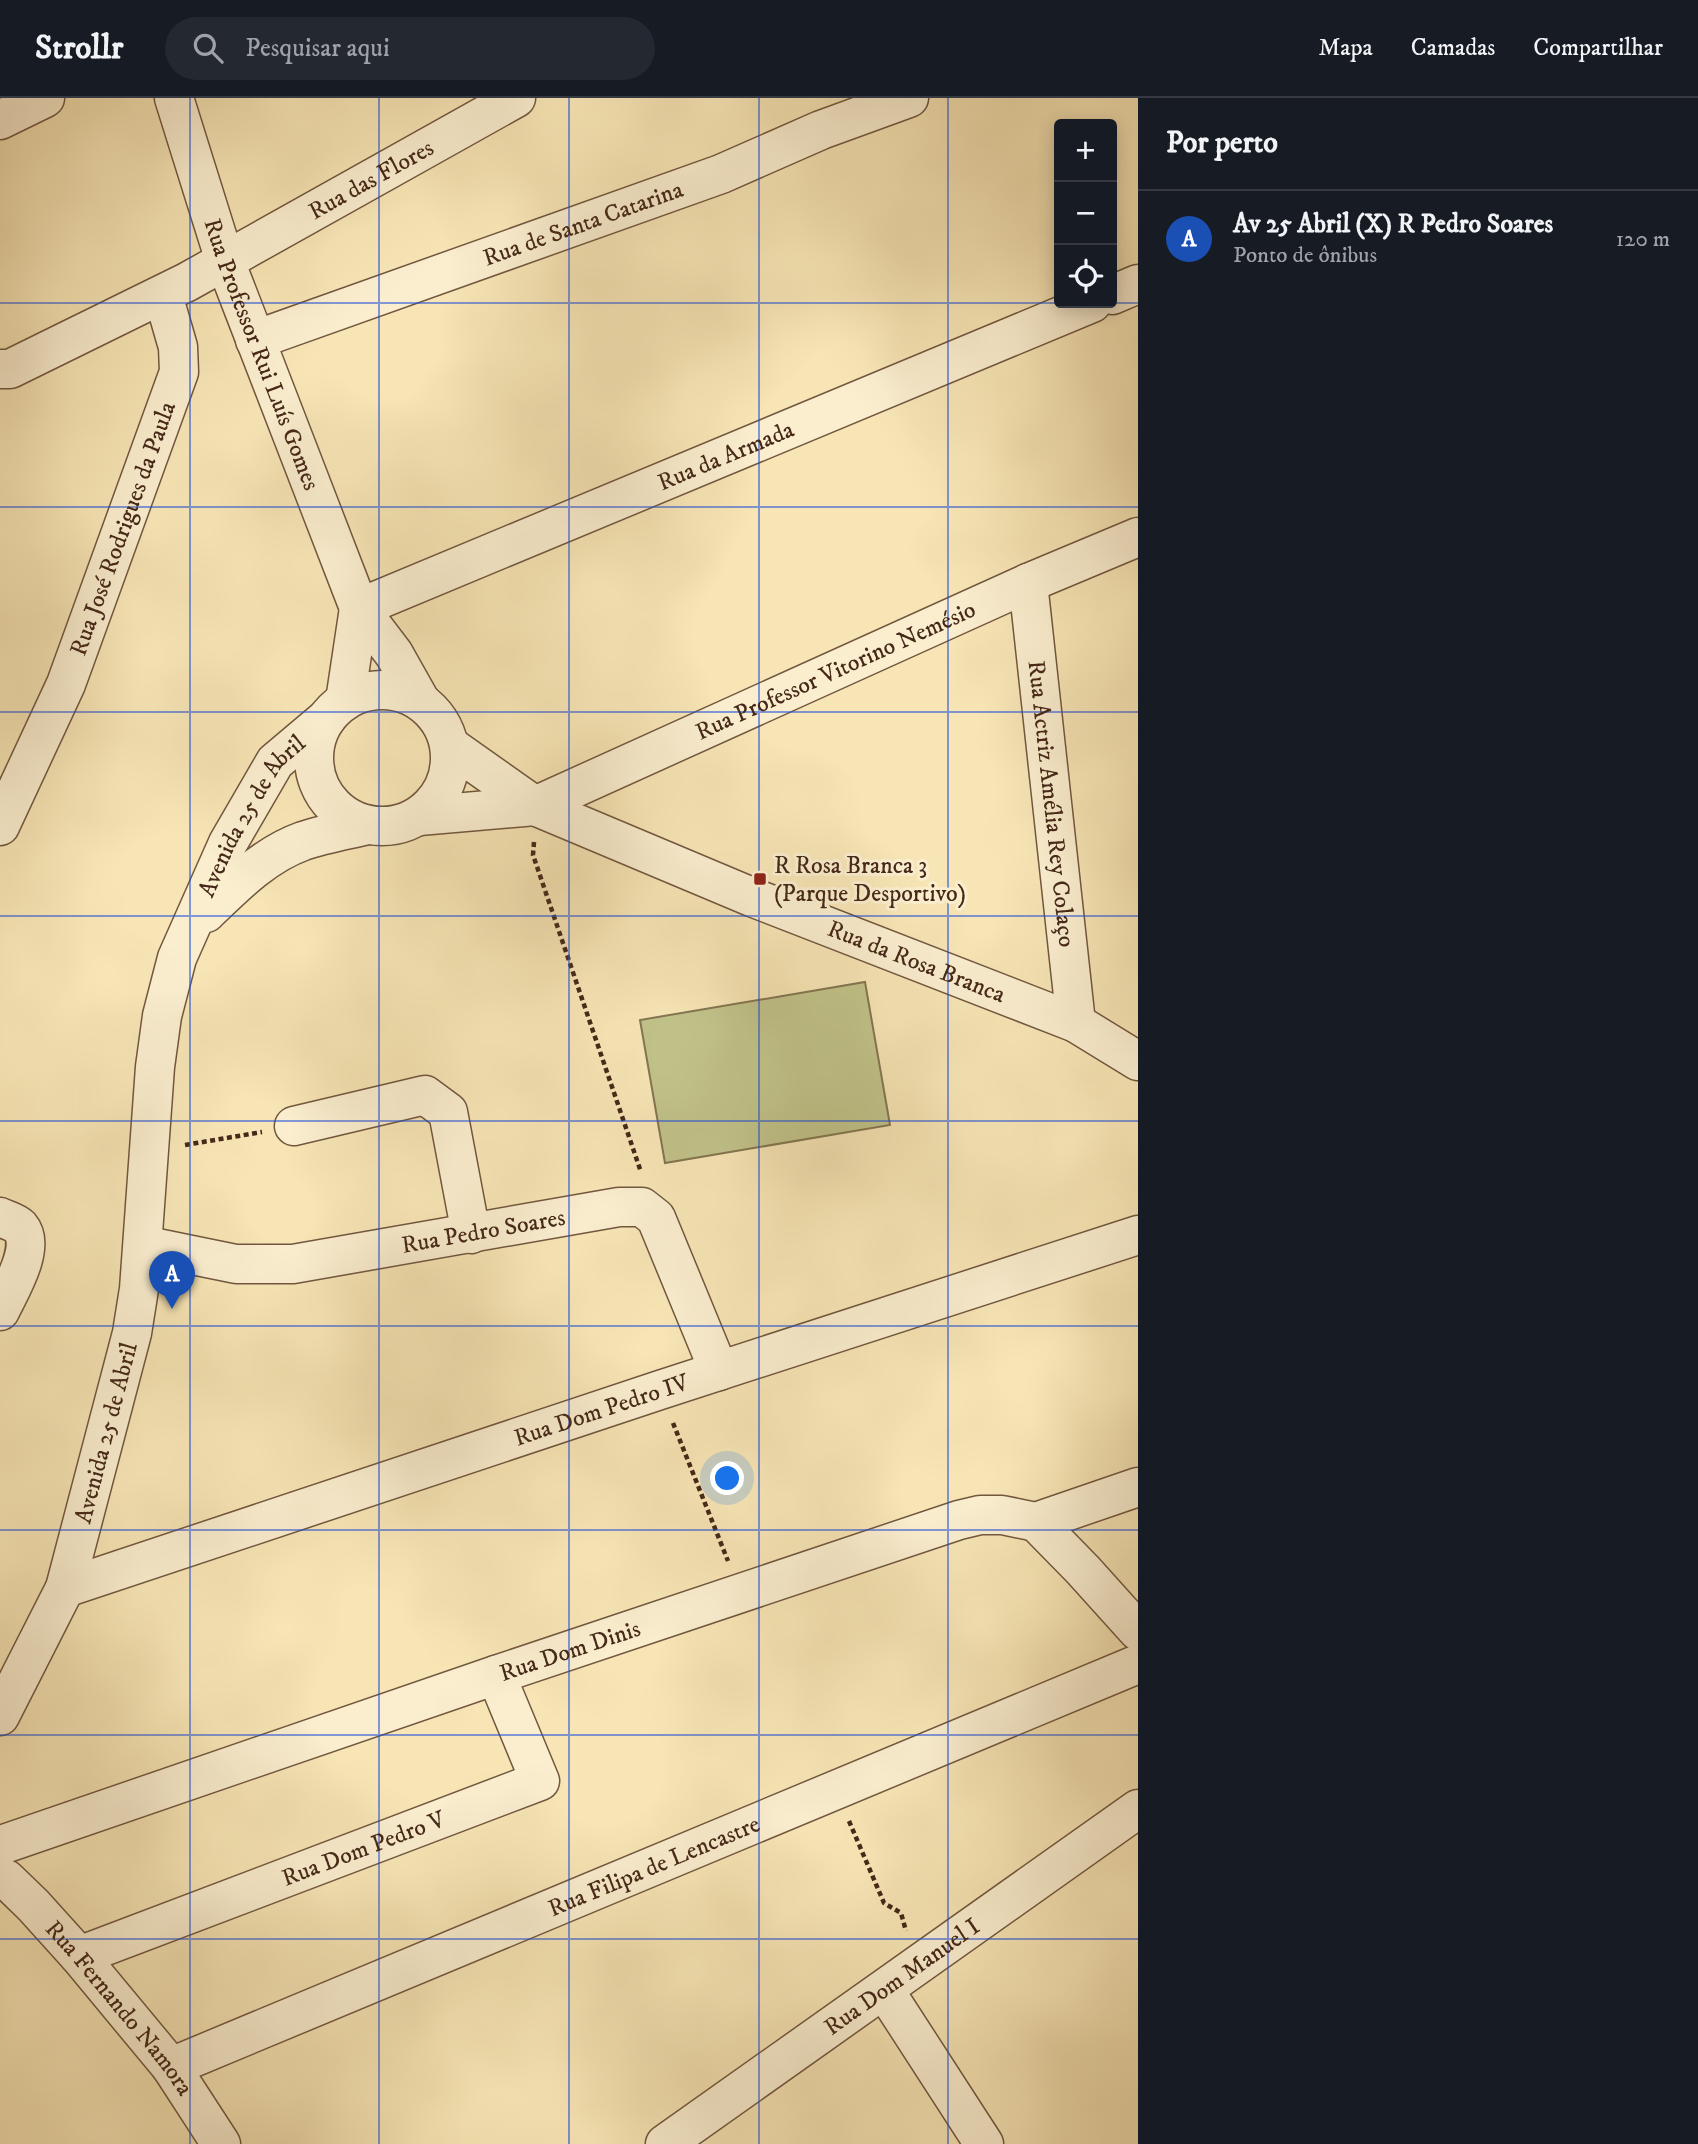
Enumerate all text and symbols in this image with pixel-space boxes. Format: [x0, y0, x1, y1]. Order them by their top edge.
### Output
search box [165, 17, 655, 80]
text: Strollr [35, 28, 123, 69]
icon: search [189, 29, 227, 67]
text: Pesquisar aqui [245, 32, 390, 65]
text: Mapa [1318, 33, 1373, 63]
text: Camadas [1411, 33, 1495, 63]
text: Compartilhar [1533, 33, 1663, 63]
map controls [1054, 119, 1117, 308]
button: + [1054, 119, 1117, 182]
text: Por perto [1166, 125, 1278, 162]
street label: Rua das Flores [304, 133, 439, 227]
street label: Rua de Santa Catarina [479, 174, 688, 274]
button: − [1054, 182, 1117, 245]
text: Av 25 Abril (X) R Pedro Soares [1233, 208, 1553, 241]
street label: Rua Professor Rui Luís Gomes [197, 215, 326, 495]
text: A [1182, 225, 1196, 254]
text: 120 m [1616, 225, 1670, 254]
text: Ponto de ônibus [1233, 241, 1377, 270]
button: locate [1054, 245, 1117, 308]
street label: Rua José Rodrigues da Paula [63, 397, 183, 660]
street label: Rua da Armada [653, 414, 799, 498]
street label: Rua Professor Vitorino Nemésio [691, 595, 981, 747]
street label: Rua Actriz Amélia Rey Colaço [1021, 659, 1082, 949]
street label: Avenida 25 de Abril [192, 728, 313, 902]
place label: R Rosa Branca 3 (Parque Desportivo) [774, 851, 966, 909]
marker: R Rosa Branca 3 (Parque Desportivo) [752, 871, 768, 887]
street label: Rua da Rosa Branca [823, 914, 1010, 1010]
street label: Rua Pedro Soares [399, 1203, 568, 1261]
pin: A [149, 1251, 195, 1309]
street label: Avenida 25 de Abril [69, 1339, 145, 1527]
street label: Rua Dom Pedro IV [510, 1368, 693, 1454]
your location [710, 1461, 744, 1495]
street label: Rua Dom Dinis [496, 1614, 644, 1689]
street label: Rua Dom Pedro V [278, 1804, 450, 1894]
street label: Rua Filipa de Lencastre [544, 1809, 765, 1924]
street label: Rua Dom Manuel I [818, 1912, 986, 2043]
street label: Rua Fernando Namora [38, 1915, 200, 2102]

